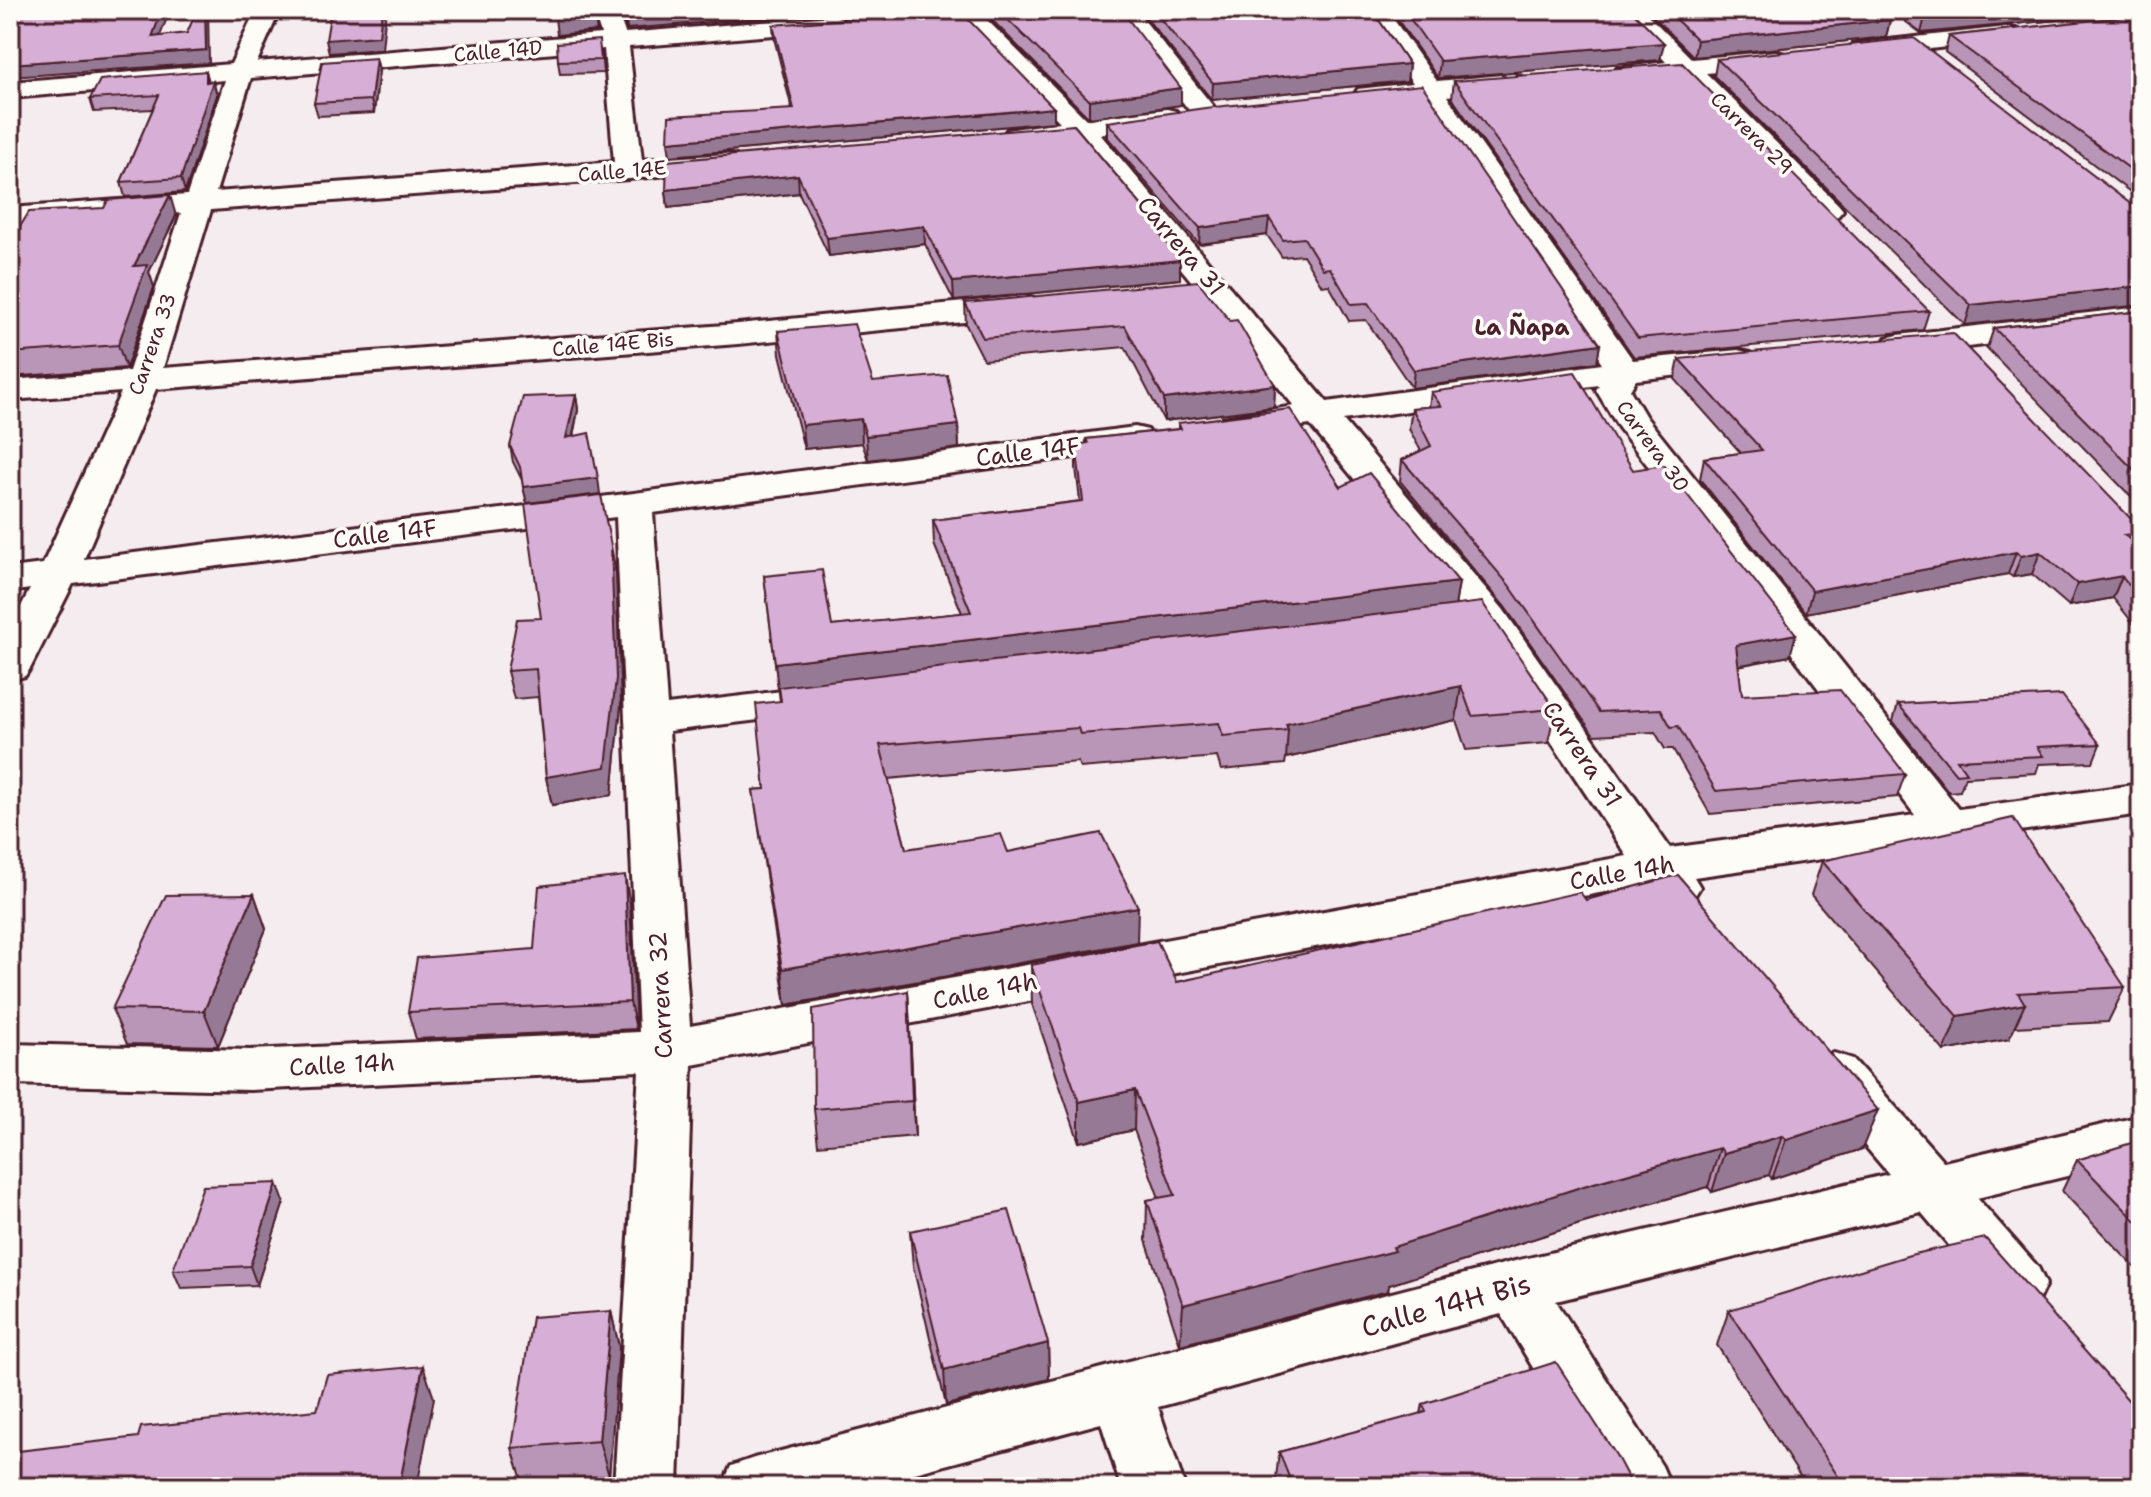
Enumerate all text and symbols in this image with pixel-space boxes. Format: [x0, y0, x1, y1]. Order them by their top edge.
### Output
street label: Calle 14D [453, 34, 543, 68]
street label: Carrera 29 [1705, 86, 1799, 180]
street label: Calle 14E [577, 154, 667, 188]
street label: Carrera 31 [1130, 189, 1232, 303]
street label: Carrera 33 [122, 289, 182, 399]
district label: La Ñapa [1474, 312, 1570, 342]
street label: Calle 14E Bis [551, 326, 675, 362]
street label: Carrera 30 [1611, 395, 1695, 497]
street label: Calle 14F [974, 430, 1082, 474]
street label: Calle 14F [331, 512, 439, 556]
street label: Carrera 31 [1535, 695, 1629, 813]
street label: Calle 14h [1567, 848, 1677, 898]
street label: Carrera 32 [642, 930, 680, 1060]
street label: Calle 14h [930, 965, 1040, 1017]
street label: Calle 14h [288, 1046, 396, 1084]
street label: Calle 14H Bis [1357, 1264, 1535, 1346]

